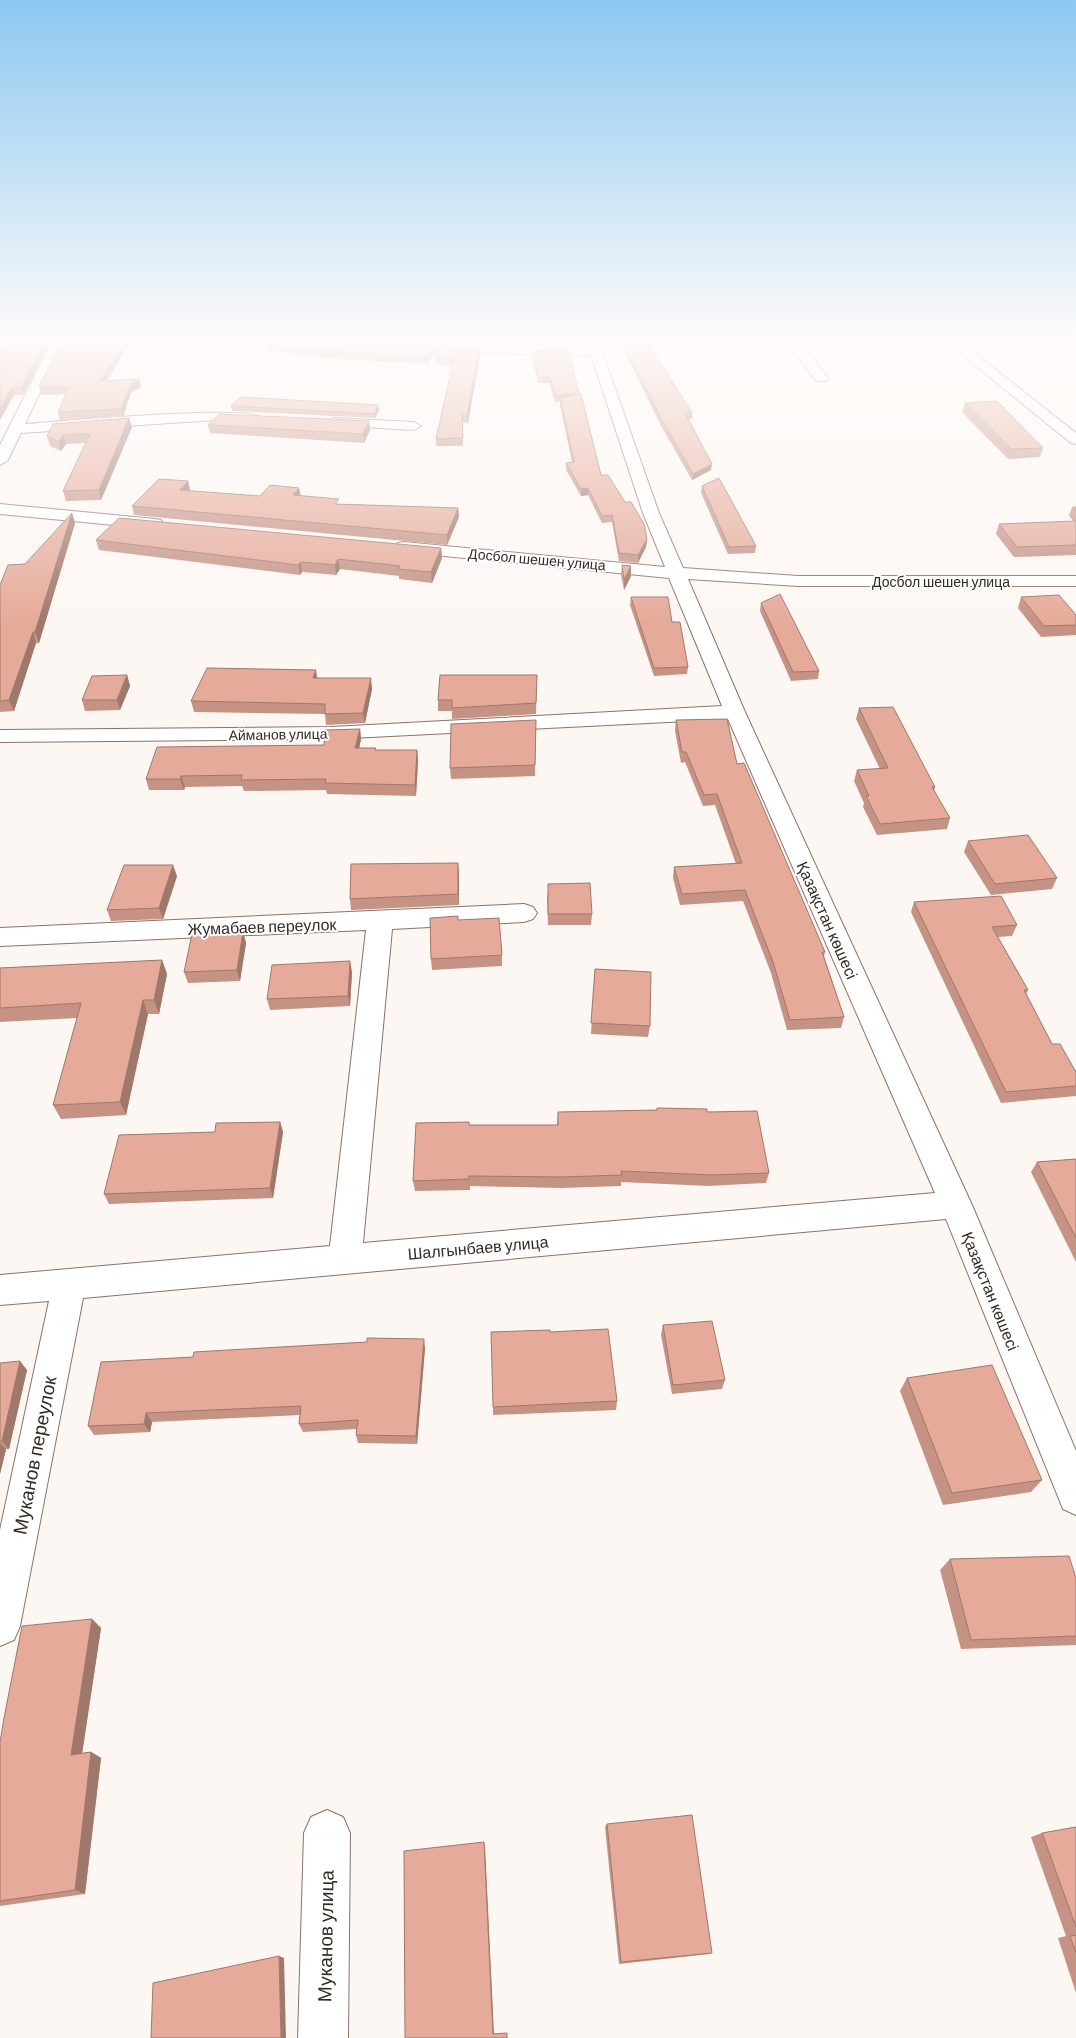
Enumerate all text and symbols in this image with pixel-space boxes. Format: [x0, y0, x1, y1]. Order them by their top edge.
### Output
street label: Досбол шешен улица [468, 545, 607, 573]
street label: Досбол шешен улица [872, 573, 1010, 590]
street label: Айманов улица [228, 725, 328, 743]
street label: Қазақстан көшесі [794, 858, 862, 982]
street label: Жумабаев переулок [187, 914, 338, 938]
street label: Қазақстан көшесі [958, 1229, 1024, 1353]
street label: Шалгынбаев улица [407, 1231, 549, 1263]
street label: Муканов переулок [7, 1373, 61, 1536]
street label: Муканов улица [312, 1869, 338, 2002]

